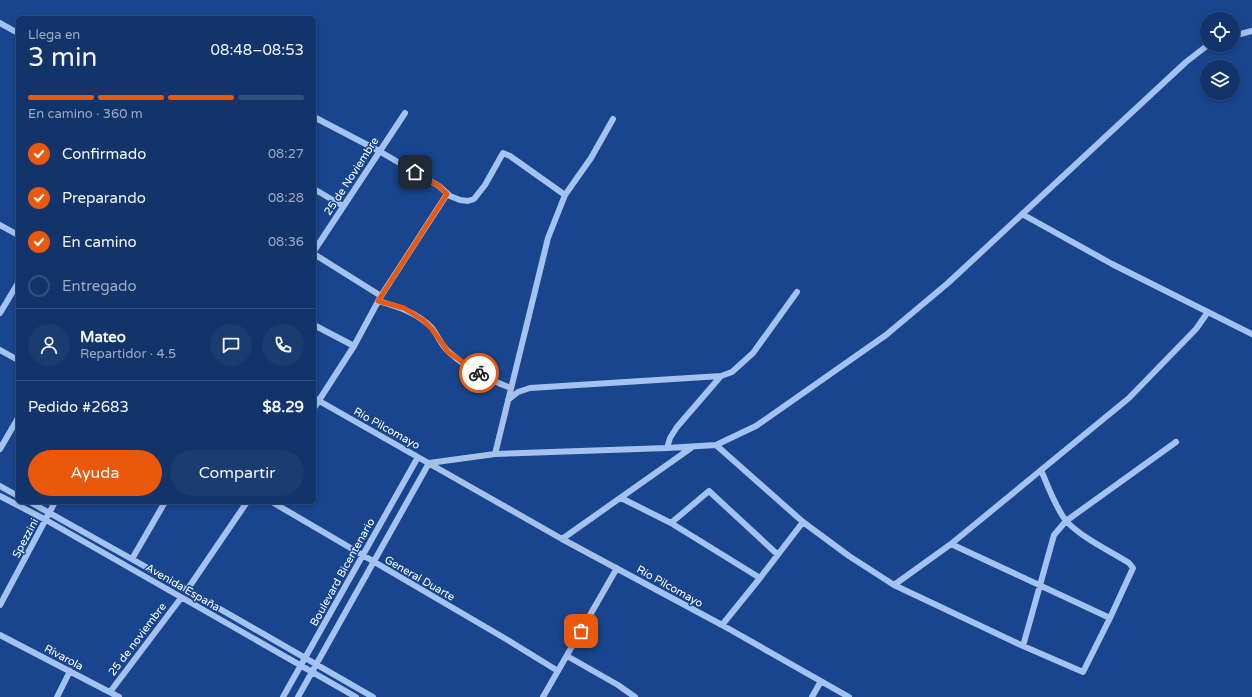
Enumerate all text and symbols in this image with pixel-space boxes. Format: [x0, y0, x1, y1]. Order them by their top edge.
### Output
map controls [1200, 12, 1240, 100]
button: locate [1200, 12, 1240, 52]
text: Llega en [28, 27, 80, 43]
text: 08:48–08:53 [211, 41, 304, 59]
text: 3 min [28, 42, 97, 73]
button: layers [1200, 60, 1240, 100]
text: En camino · 360 m [28, 106, 143, 122]
street label: 25 de Noviembre [321, 135, 381, 218]
icon: check [28, 143, 50, 165]
text: Confirmado [62, 145, 146, 163]
text: 08:27 [268, 146, 304, 162]
pin [398, 155, 432, 189]
icon: home [404, 161, 426, 183]
icon: check [28, 187, 50, 209]
text: Preparando [62, 189, 146, 207]
text: 08:28 [268, 190, 304, 206]
icon: check [28, 231, 50, 253]
text: En camino [62, 233, 137, 251]
text: 08:36 [268, 234, 304, 250]
text: Entregado [62, 277, 137, 295]
button: person [28, 324, 70, 366]
button: chat [210, 324, 252, 366]
button: phone [262, 324, 304, 366]
text: Mateo [80, 328, 126, 346]
text: Repartidor · 4.5 [80, 346, 176, 362]
courier [459, 353, 499, 393]
icon: bike [468, 362, 490, 384]
text: Pedido #2683 [28, 398, 129, 416]
text: $8.29 [263, 398, 304, 416]
street label: Río Pilcomayo [351, 405, 423, 452]
button: Ayuda [28, 450, 162, 496]
button: Compartir [170, 450, 304, 496]
street label: Spezzini [10, 516, 41, 560]
street label: Boulevard Bicentenario [307, 516, 378, 628]
street label: General Duarte [382, 553, 457, 604]
street label: Avenida España [143, 561, 222, 614]
street label: Río Pilcomayo [634, 563, 706, 610]
street label: 25 de noviembre [106, 600, 169, 678]
pin [564, 614, 598, 648]
icon: bag [570, 620, 592, 642]
street label: Rivarola [42, 642, 85, 673]

